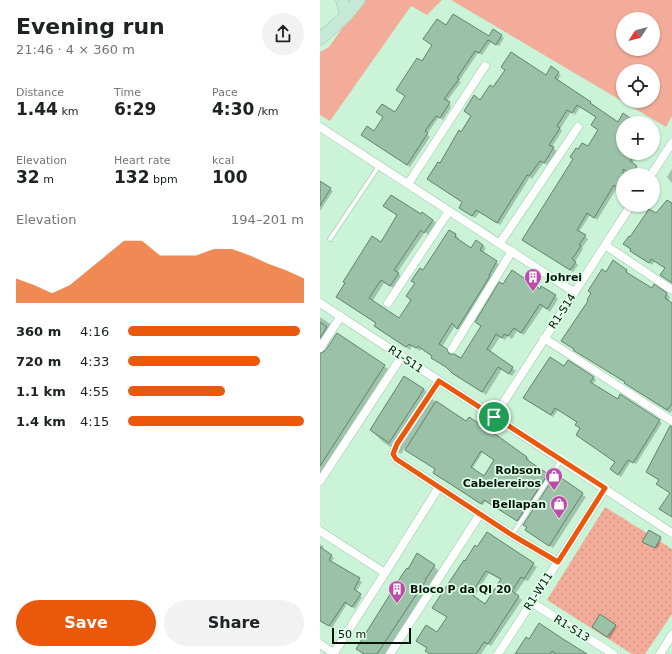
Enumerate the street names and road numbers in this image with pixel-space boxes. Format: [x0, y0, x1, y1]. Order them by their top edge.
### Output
street label: R1-S14 [546, 291, 579, 331]
street label: R1-S11 [386, 343, 426, 376]
street label: R1-W11 [521, 570, 556, 613]
street label: R1-S13 [552, 612, 592, 644]

